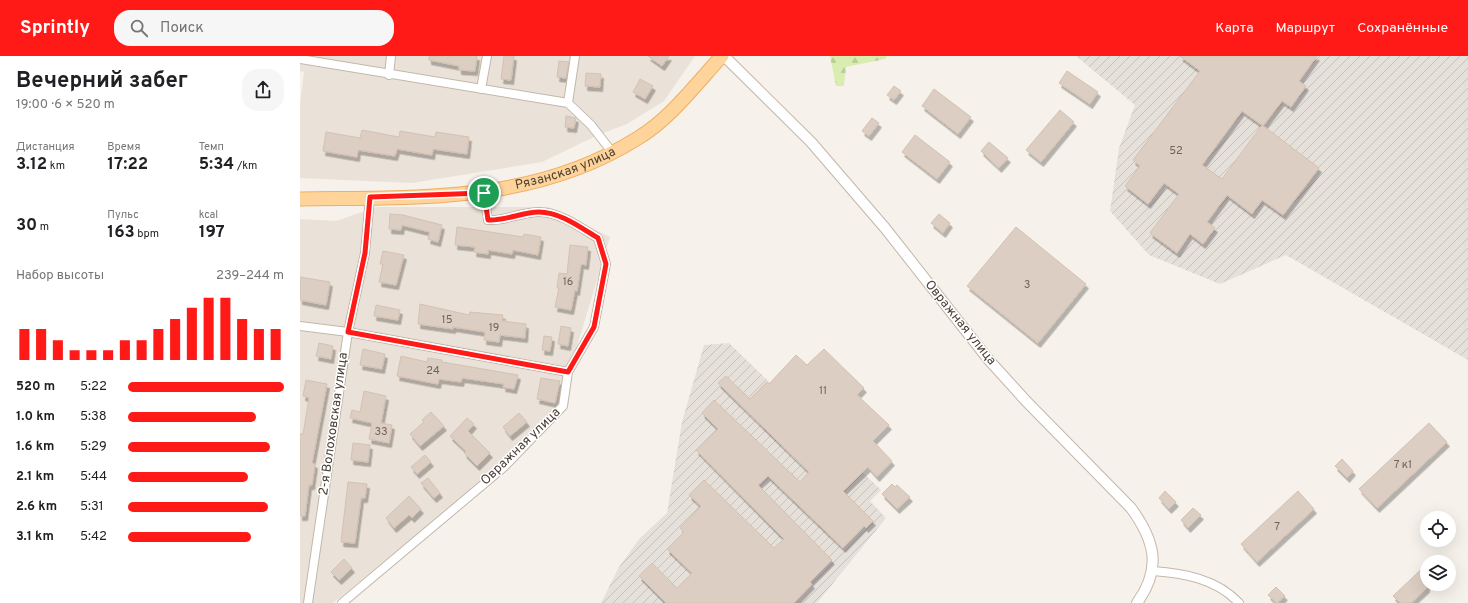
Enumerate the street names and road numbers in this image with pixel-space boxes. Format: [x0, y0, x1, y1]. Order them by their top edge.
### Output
street label: Рязанская улица [514, 144, 619, 194]
street label: Овражная улица [921, 277, 999, 369]
street label: 2-я Волоховская улица [316, 352, 352, 496]
street label: Овражная улица [478, 405, 564, 489]

